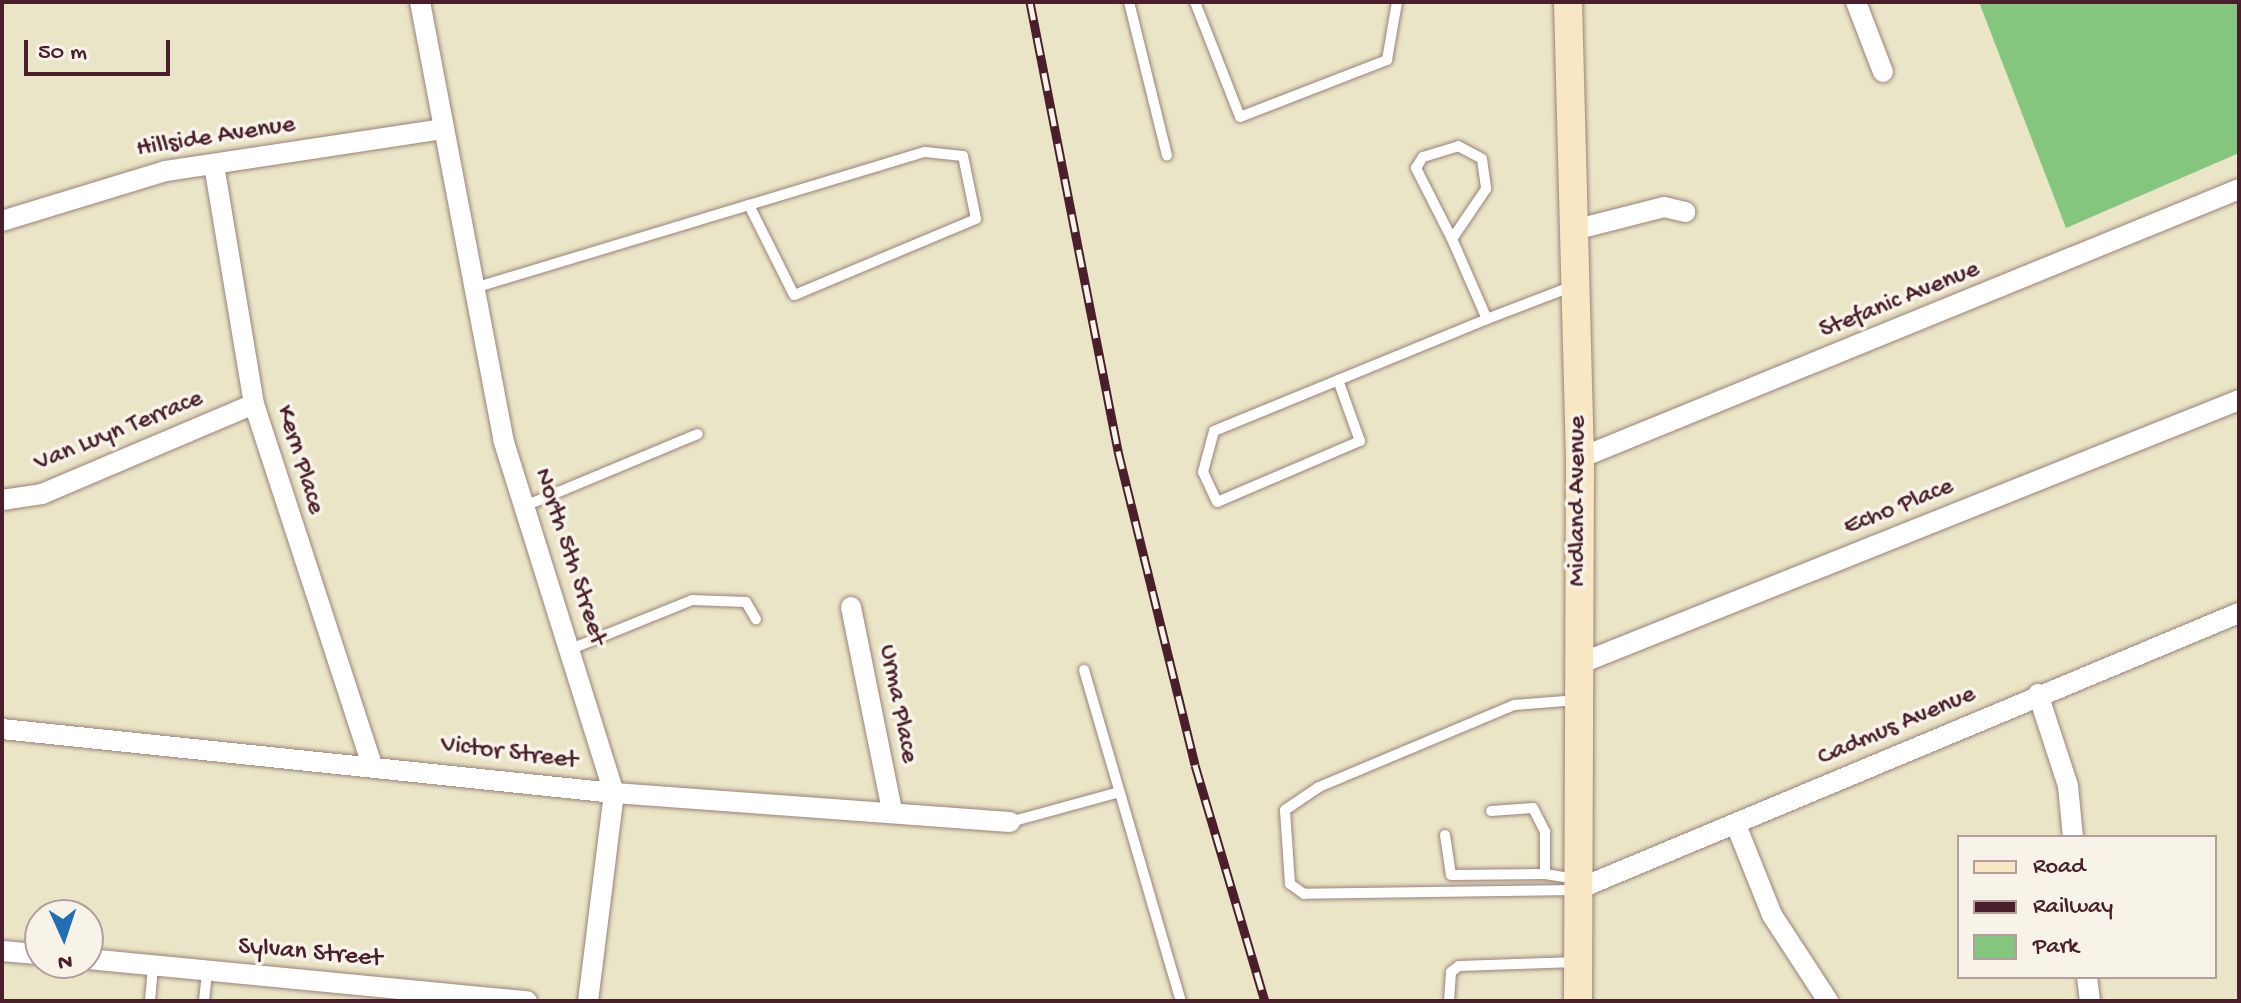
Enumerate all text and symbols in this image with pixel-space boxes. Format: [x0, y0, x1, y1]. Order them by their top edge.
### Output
scale bar [28, 24, 174, 74]
text: 50 m [38, 39, 87, 68]
street label: Hillside Avenue [134, 110, 298, 166]
street label: Stefanic Avenue [1816, 255, 1984, 347]
street label: Van Luyn Terrace [30, 384, 208, 480]
street label: Kern Place [268, 402, 330, 518]
street label: Midland Avenue [1563, 415, 1595, 587]
street label: North 5th Street [526, 465, 612, 649]
street label: Echo Place [1840, 472, 1958, 544]
street label: Urma Place [870, 642, 924, 766]
street label: Cadmus Avenue [1813, 680, 1981, 774]
street label: Victor Street [439, 730, 579, 778]
legend [1957, 835, 2217, 979]
text: Road [2033, 853, 2085, 882]
text: Railway [2033, 893, 2113, 922]
north arrow [24, 899, 104, 979]
street label: Sylvan Street [237, 932, 383, 976]
text: Park [2033, 933, 2079, 962]
text: N [57, 948, 73, 974]

